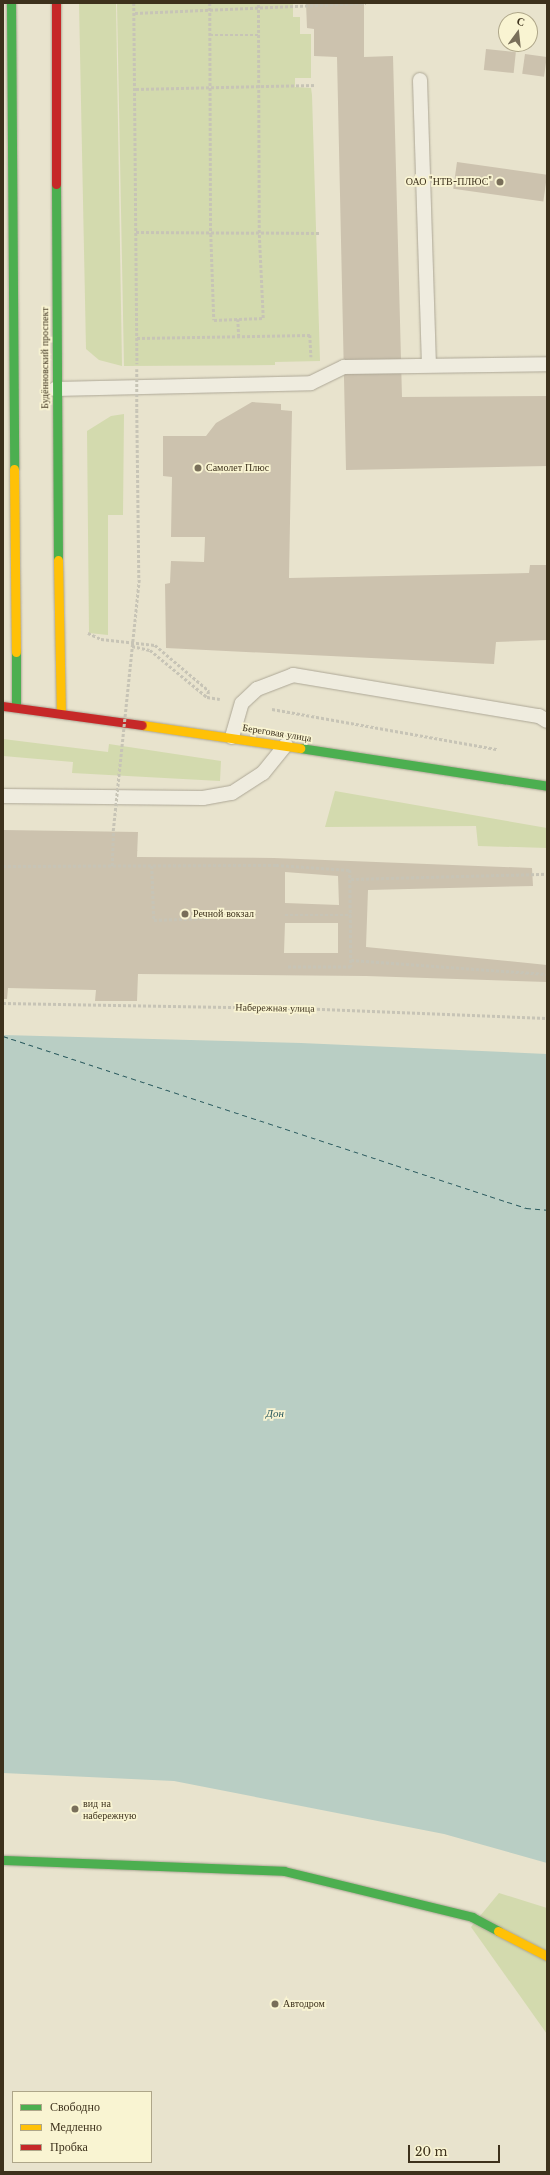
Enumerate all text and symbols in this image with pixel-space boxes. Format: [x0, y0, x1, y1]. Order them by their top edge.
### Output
north arrow [498, 12, 538, 52]
text: С [515, 14, 526, 29]
place label: ОАО "НТВ-ПЛЮС" [406, 176, 492, 188]
marker: ОАО "НТВ-ПЛЮС" [495, 177, 505, 187]
street label: Будённовский проспект [39, 307, 51, 409]
place label: Самолет Плюс [206, 462, 269, 474]
marker: Самолет Плюс [193, 463, 203, 473]
street label: Береговая улица [242, 722, 312, 744]
place label: Речной вокзал [193, 908, 254, 920]
marker: Речной вокзал [180, 909, 190, 919]
street label: Набережная улица [235, 1001, 315, 1015]
water label: Дон [266, 1406, 284, 1420]
place label: вид на набережную [83, 1797, 136, 1820]
marker: вид на набережную [70, 1804, 80, 1814]
place label: Автодром [283, 1998, 325, 2010]
marker: Автодром [270, 1999, 280, 2009]
legend [12, 2091, 152, 2163]
text: Свободно [50, 2099, 100, 2114]
text: Медленно [50, 2119, 102, 2134]
scale bar [410, 2137, 502, 2163]
text: Пробка [50, 2139, 88, 2154]
text: 20 m [415, 2144, 447, 2159]

